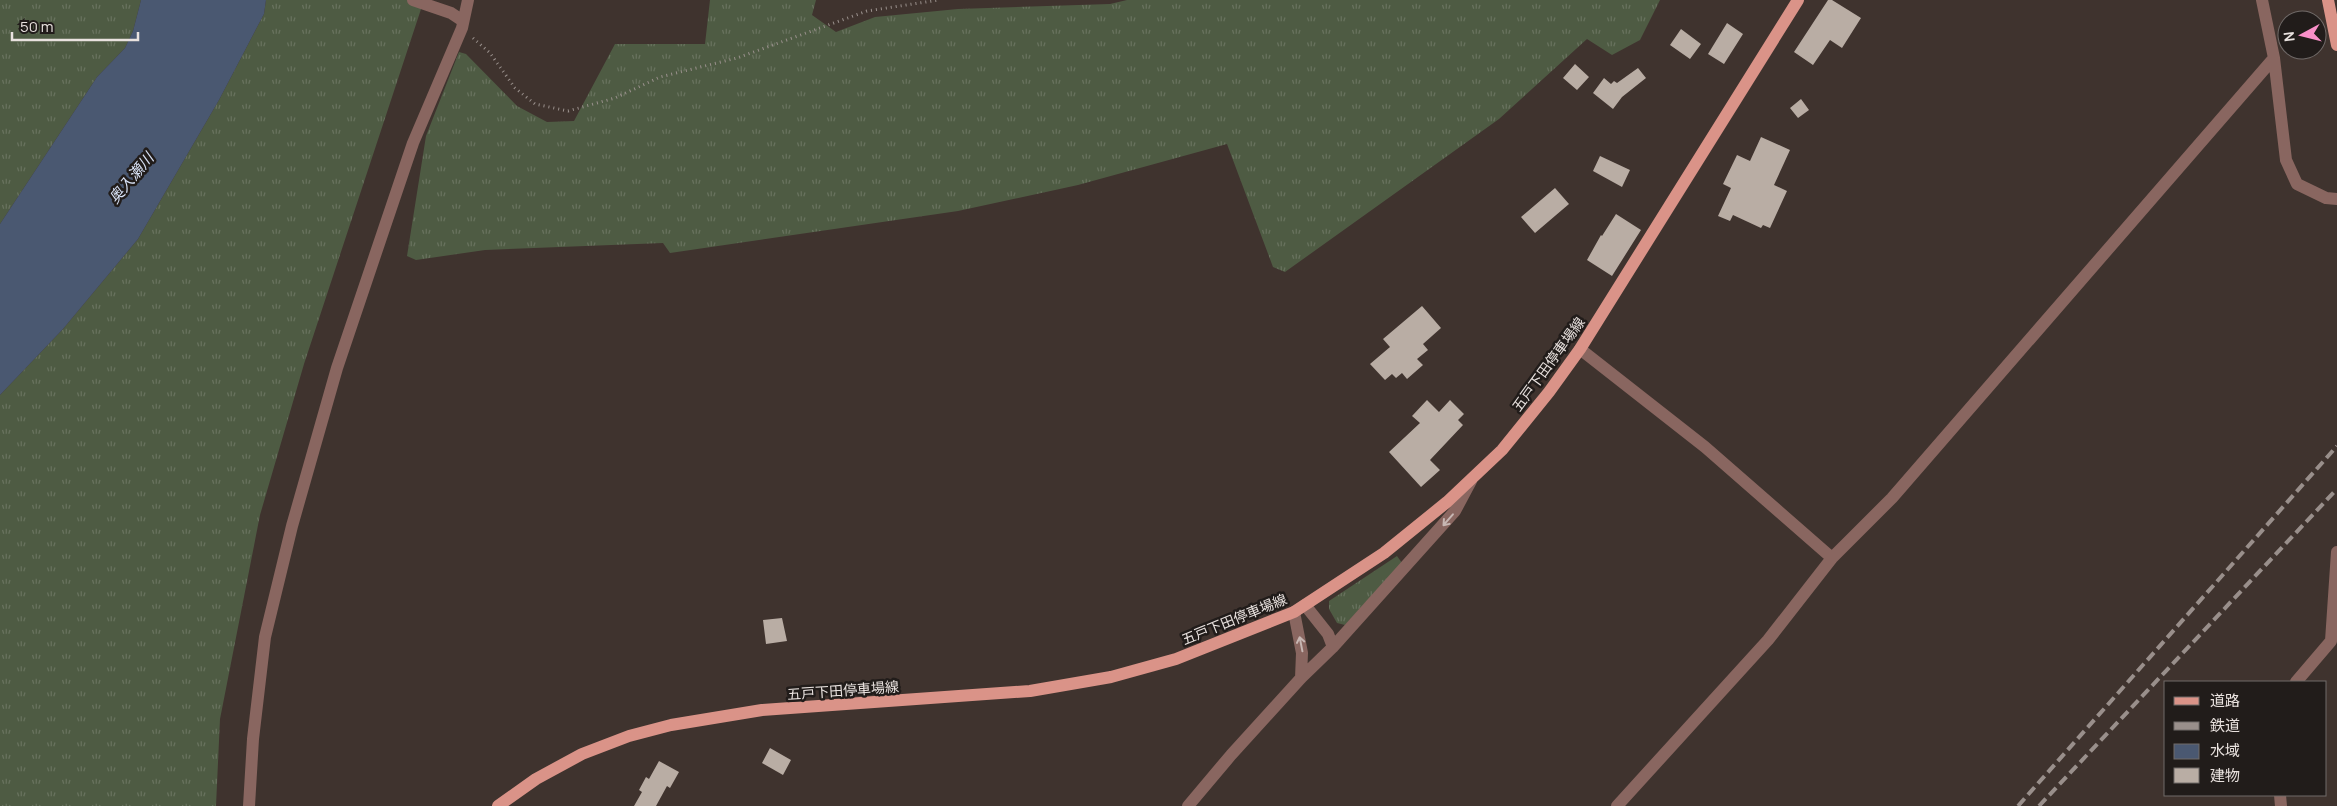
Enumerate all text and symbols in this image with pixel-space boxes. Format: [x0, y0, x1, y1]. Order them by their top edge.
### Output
scale bar [12, 10, 139, 42]
north arrow [2277, 10, 2327, 60]
text: 50 m [20, 16, 54, 37]
text: N [2279, 30, 2299, 43]
water label: 奥入瀬川 [104, 147, 160, 208]
street label: 五戸下田停車場線 [1507, 313, 1589, 415]
one-way arrow [1442, 513, 1453, 526]
street label: 五戸下田停車場線 [1179, 589, 1289, 649]
one-way arrow [1295, 637, 1305, 653]
street label: 五戸下田停車場線 [786, 677, 900, 703]
legend [2164, 681, 2327, 796]
text: 道路 [2210, 690, 2240, 711]
text: 鉄道 [2210, 715, 2240, 736]
text: 水域 [2210, 740, 2240, 761]
text: 建物 [2210, 765, 2240, 786]

